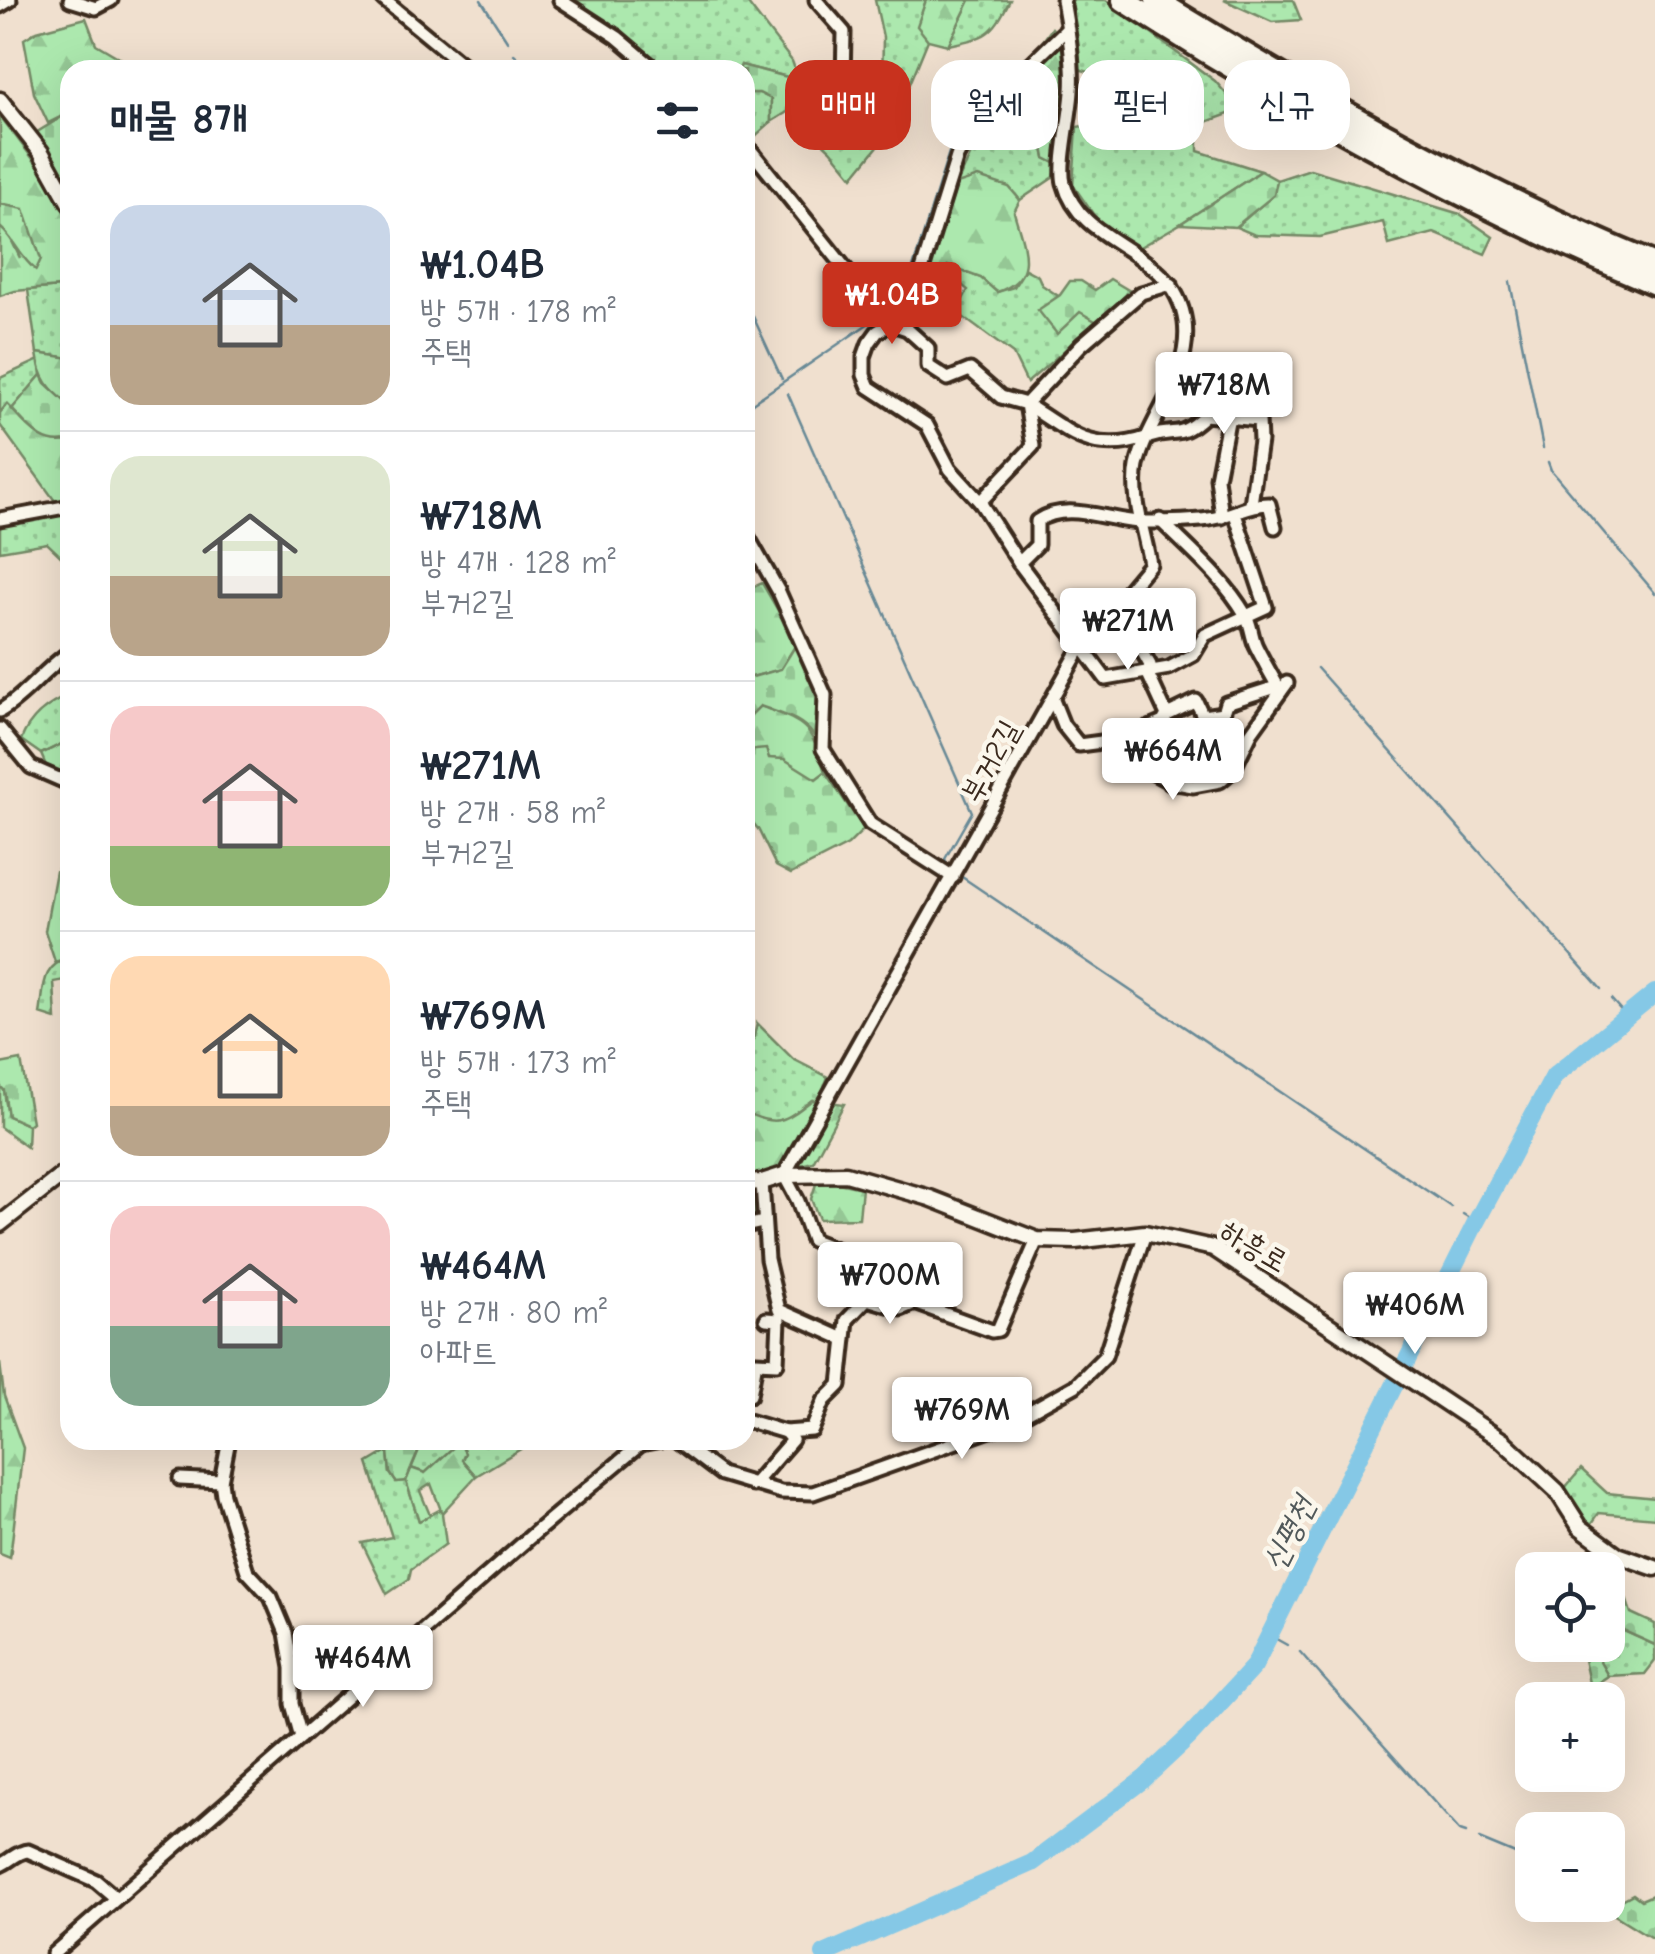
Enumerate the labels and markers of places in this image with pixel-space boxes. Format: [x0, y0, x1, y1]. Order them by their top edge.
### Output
pin: ₩1.04B [811, 262, 973, 347]
pin: ₩718M [1154, 352, 1294, 437]
pin: ₩271M [1058, 588, 1198, 673]
pin: ₩664M [1103, 718, 1243, 803]
pin: ₩700M [820, 1242, 960, 1327]
pin: ₩406M [1345, 1272, 1485, 1357]
pin: ₩769M [892, 1377, 1032, 1462]
pin: ₩464M [293, 1625, 433, 1710]

